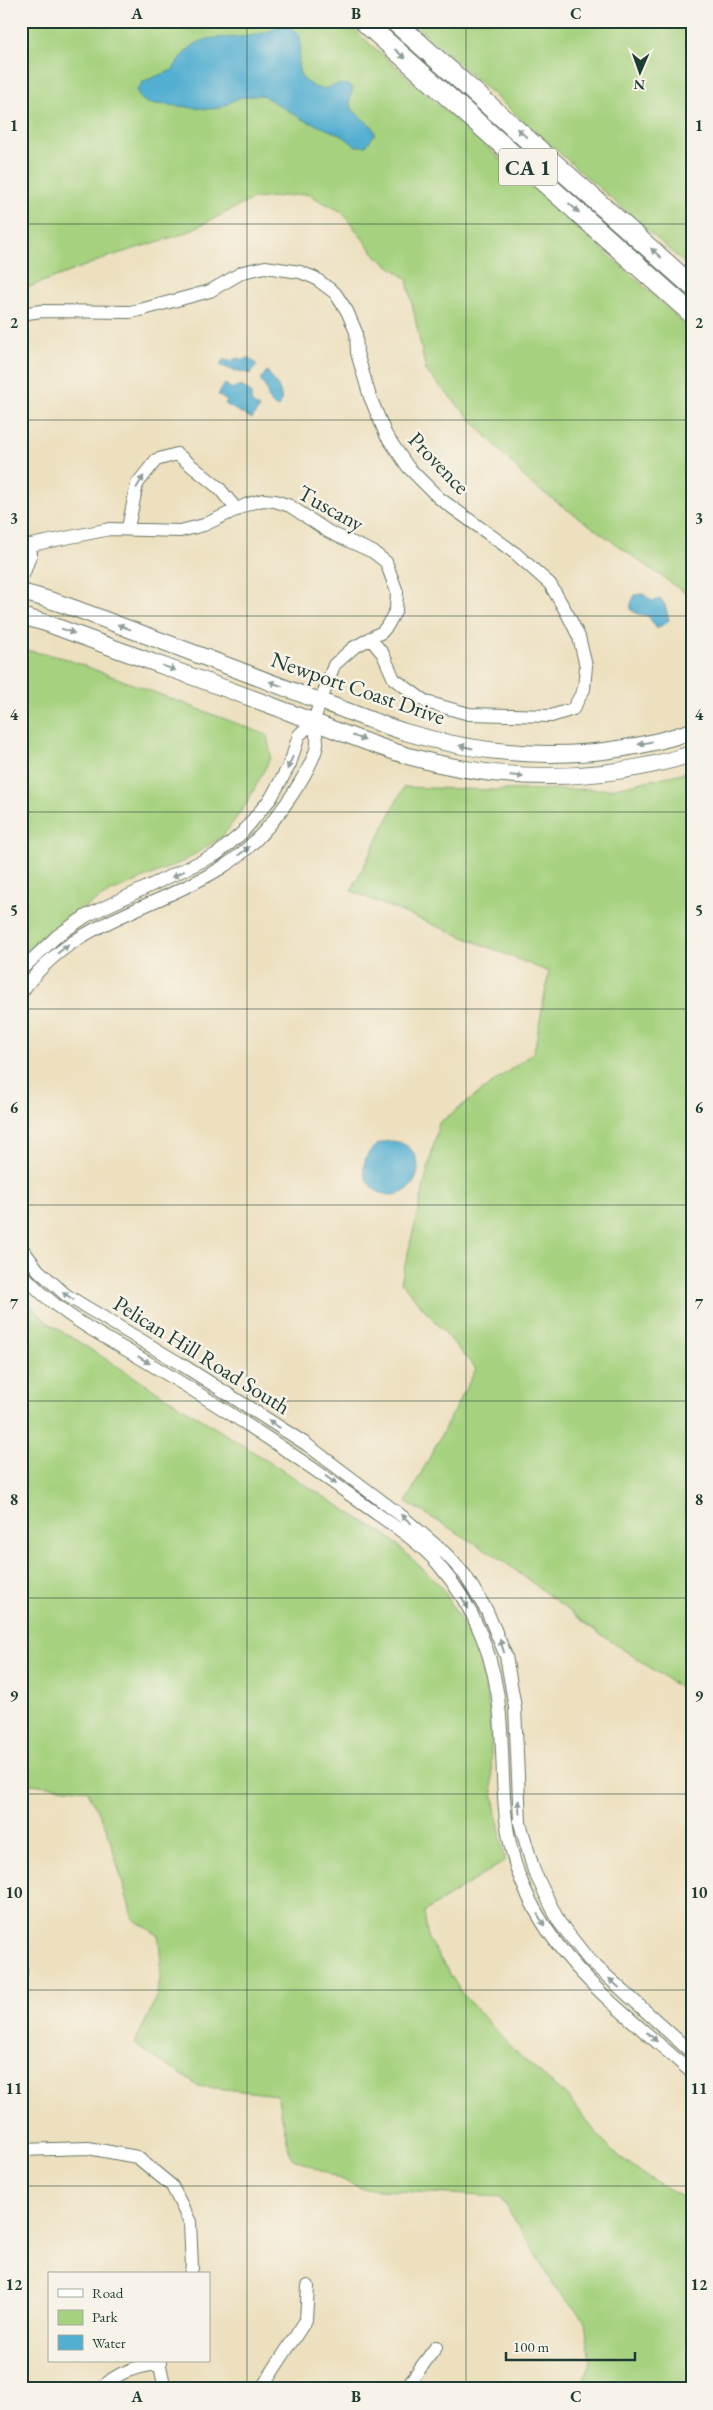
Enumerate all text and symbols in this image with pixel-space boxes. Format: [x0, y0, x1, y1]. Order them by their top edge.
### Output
text: A [130, 3, 143, 24]
text: B [351, 3, 361, 24]
text: C [570, 3, 582, 24]
one-way arrow [393, 48, 405, 60]
north arrow [616, 48, 666, 98]
text: N [633, 76, 646, 94]
text: 1 [10, 115, 18, 136]
text: 1 [695, 115, 703, 136]
one-way arrow [515, 128, 528, 139]
road number: CA 1 [499, 148, 557, 186]
one-way arrow [567, 202, 579, 214]
one-way arrow [649, 248, 662, 259]
text: 2 [10, 312, 19, 333]
text: 2 [695, 312, 704, 333]
street label: Provence [402, 425, 476, 501]
one-way arrow [136, 474, 144, 489]
street label: Tuscany [293, 478, 369, 538]
text: 3 [10, 508, 18, 529]
text: 3 [695, 508, 703, 529]
one-way arrow [116, 623, 131, 631]
one-way arrow [60, 628, 75, 635]
street label: Newport Coast Drive [267, 645, 449, 732]
one-way arrow [161, 665, 176, 672]
one-way arrow [268, 680, 283, 688]
text: 4 [10, 704, 19, 725]
text: 4 [695, 704, 704, 725]
one-way arrow [352, 735, 367, 743]
one-way arrow [636, 740, 652, 748]
one-way arrow [458, 743, 474, 751]
one-way arrow [285, 756, 293, 770]
one-way arrow [509, 772, 525, 780]
one-way arrow [237, 846, 250, 857]
one-way arrow [170, 870, 185, 879]
text: 5 [10, 900, 18, 921]
text: 5 [695, 900, 703, 921]
one-way arrow [56, 944, 69, 955]
text: 6 [10, 1097, 19, 1118]
text: 6 [695, 1097, 704, 1118]
street label: Pelican Hill Road South [108, 1289, 296, 1421]
one-way arrow [61, 1291, 75, 1301]
text: 7 [10, 1293, 19, 1314]
text: 7 [695, 1293, 704, 1314]
one-way arrow [137, 1355, 150, 1364]
one-way arrow [267, 1419, 281, 1429]
one-way arrow [324, 1475, 338, 1485]
text: 8 [10, 1489, 18, 1510]
text: 8 [695, 1489, 703, 1510]
one-way arrow [399, 1514, 412, 1525]
one-way arrow [460, 1597, 469, 1610]
one-way arrow [498, 1638, 506, 1653]
text: 9 [10, 1685, 19, 1706]
text: 9 [695, 1685, 704, 1706]
one-way arrow [515, 1799, 523, 1815]
text: 10 [6, 1882, 23, 1903]
text: 10 [691, 1882, 708, 1903]
one-way arrow [536, 1913, 545, 1926]
one-way arrow [609, 1977, 621, 1989]
one-way arrow [645, 2032, 658, 2043]
text: 11 [6, 2078, 22, 2099]
text: 11 [691, 2078, 707, 2099]
legend [48, 2272, 210, 2362]
text: 12 [6, 2274, 23, 2295]
text: 12 [691, 2274, 708, 2295]
text: Road [92, 2283, 124, 2302]
text: Park [92, 2307, 119, 2326]
scale bar [506, 2330, 634, 2362]
text: Water [92, 2333, 126, 2352]
text: 100 m [513, 2337, 550, 2356]
text: A [130, 2386, 143, 2407]
text: B [351, 2386, 361, 2407]
text: C [570, 2386, 582, 2407]

